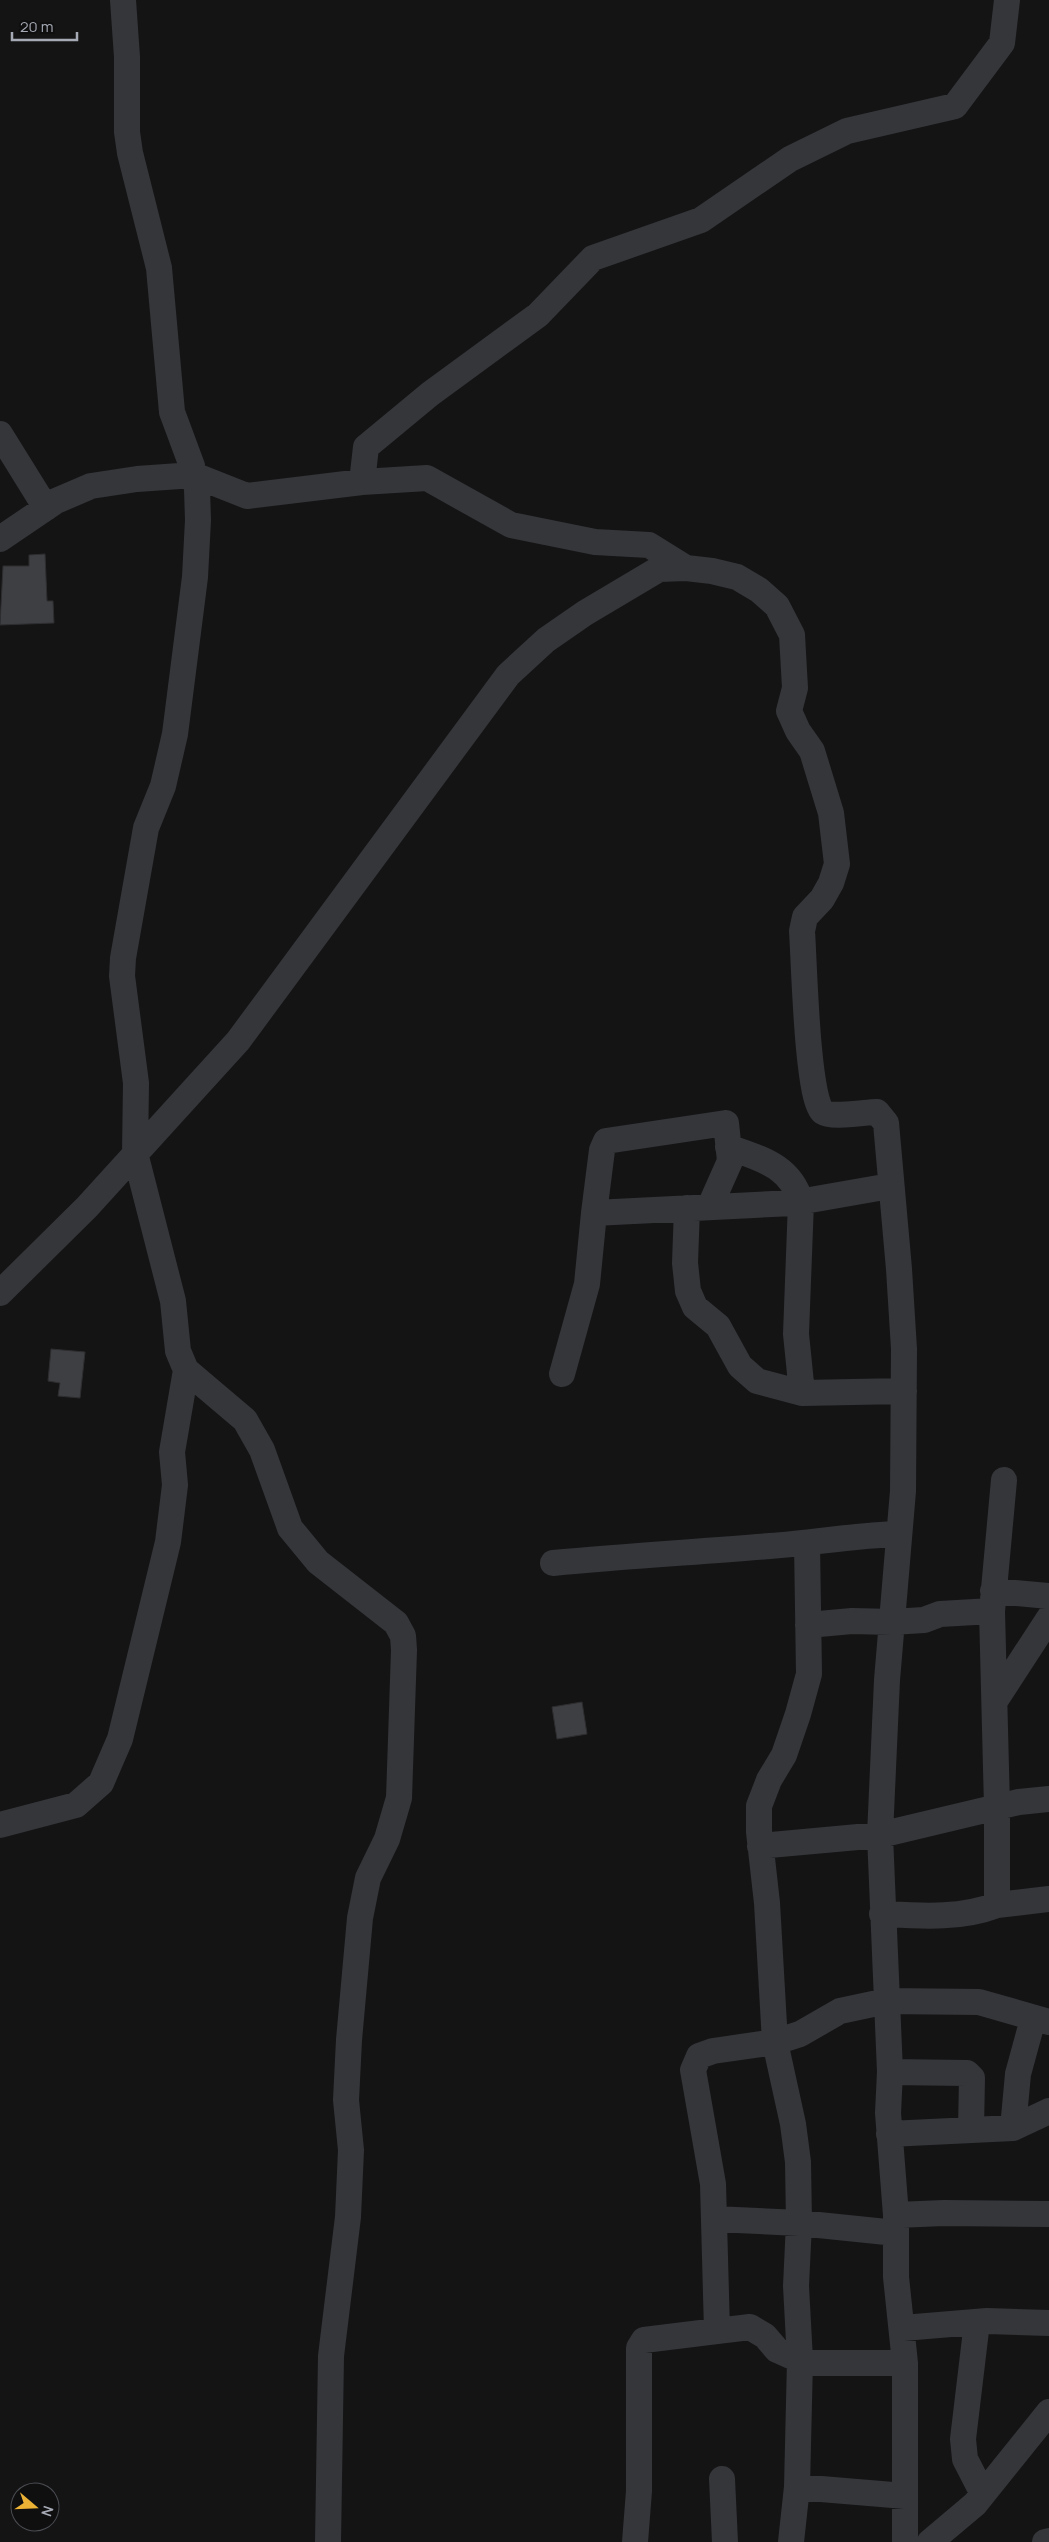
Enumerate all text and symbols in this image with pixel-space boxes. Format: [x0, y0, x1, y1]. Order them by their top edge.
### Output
scale bar [12, 10, 78, 42]
text: 20 m [20, 16, 53, 37]
north arrow [10, 2482, 60, 2532]
text: N [37, 2504, 58, 2519]

